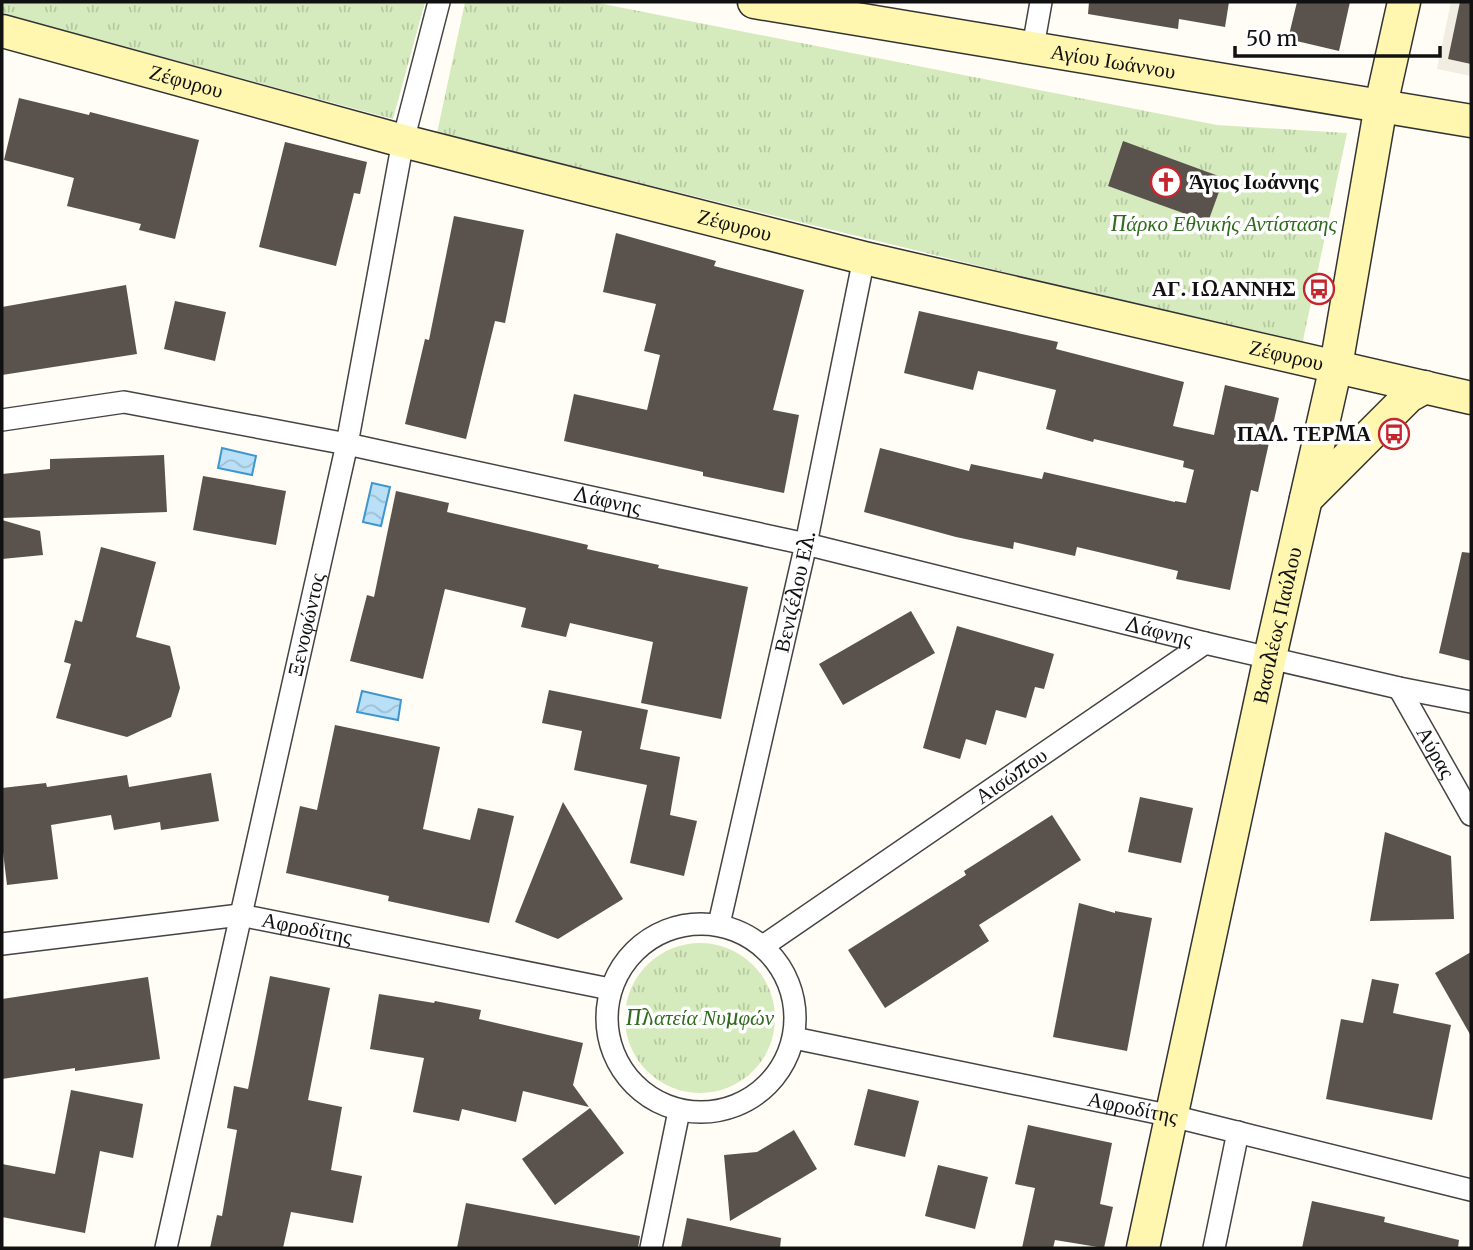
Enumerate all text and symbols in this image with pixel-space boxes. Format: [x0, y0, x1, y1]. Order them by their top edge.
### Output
scale bar [1235, 14, 1440, 58]
text: 50 m [1246, 25, 1297, 52]
street label: Αγίου Ιωάννου [1049, 37, 1178, 85]
street label: Ζέφυρου [146, 58, 226, 104]
church icon: Άγιος Ιωάννης [1149, 165, 1183, 199]
place label: Άγιος Ιωάννης [1189, 168, 1319, 195]
street label: Ζέφυρου [695, 202, 775, 247]
park label: Πάρκο Εθνικής Αντίστασης [1111, 210, 1338, 237]
bus stop icon: ΑΓ. ΙΩΑΝΝΗΣ [1302, 272, 1336, 306]
place label: ΑΓ. ΙΩΑΝΝΗΣ [1152, 275, 1296, 302]
street label: Ζέφυρου [1247, 333, 1326, 377]
bus stop icon: ΠΑΛ. ΤΕΡΜΑ [1377, 417, 1411, 451]
place label: ΠΑΛ. ΤΕΡΜΑ [1237, 420, 1372, 447]
street label: Δάφνης [570, 479, 644, 521]
street label: Βενιζέλου Ελ. [768, 528, 821, 655]
street label: Βασιλέως Παύλου [1246, 544, 1308, 706]
street label: Ξενοφώντος [281, 570, 331, 679]
street label: Δάφνης [1121, 609, 1196, 653]
street label: Αύρας [1411, 721, 1462, 783]
street label: Αισώπου [970, 741, 1052, 810]
street label: Αφροδίτης [259, 906, 355, 950]
park label: Πλατεία Νυμφών [626, 1004, 775, 1031]
street label: Αφροδίτης [1085, 1085, 1182, 1130]

